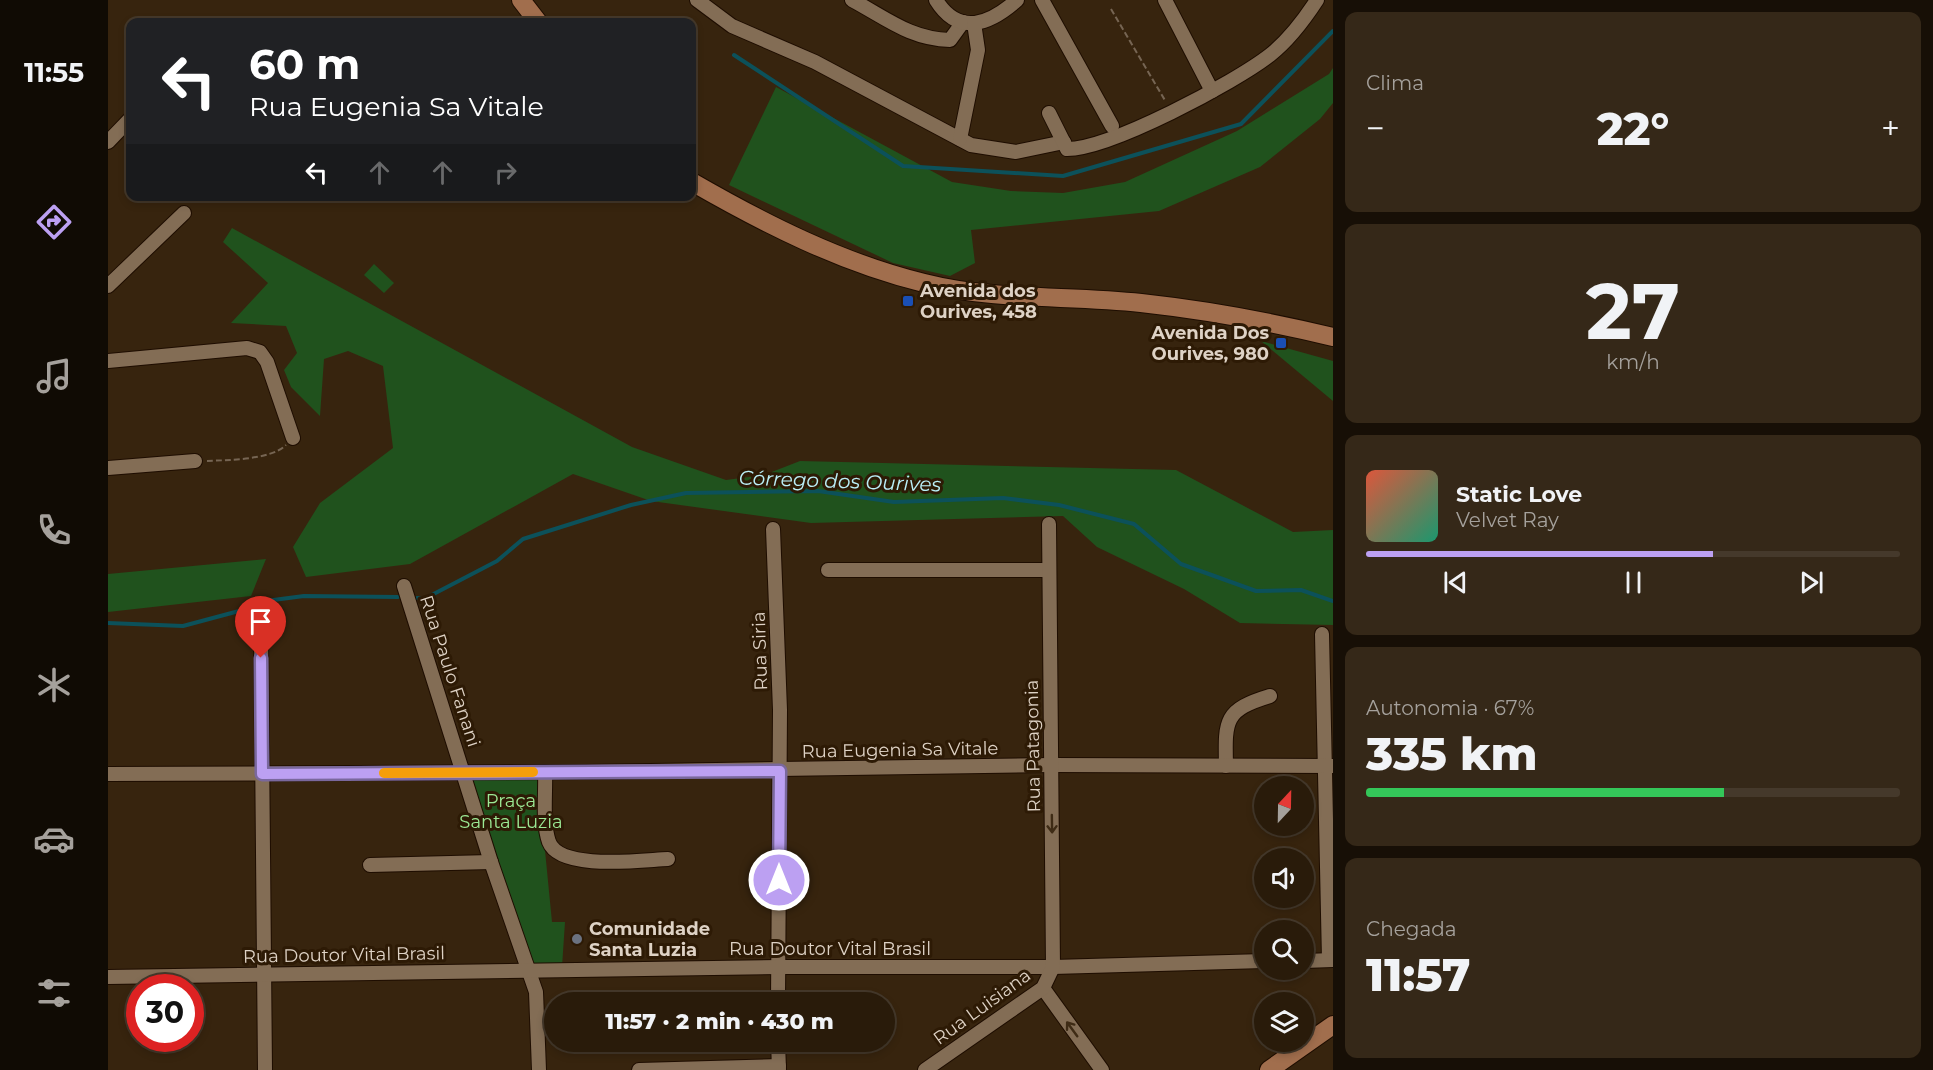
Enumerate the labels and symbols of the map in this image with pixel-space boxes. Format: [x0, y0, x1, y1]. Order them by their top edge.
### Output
place label: Avenida dos Ourives, 458 [919, 280, 1037, 323]
marker: Avenida dos Ourives, 458 [901, 294, 915, 308]
place label: Avenida Dos Ourives, 980 [1150, 322, 1269, 365]
marker: Avenida Dos Ourives, 980 [1274, 336, 1288, 350]
water label: Córrego dos Ourives [738, 465, 942, 497]
street label: Rua Paulo Fanani [415, 592, 485, 750]
pin [235, 596, 286, 658]
street label: Rua Siria [748, 611, 772, 691]
street label: Rua Patagonia [1021, 680, 1045, 812]
street label: Rua Eugenia Sa Vitale [802, 737, 999, 763]
north arrow [1254, 776, 1314, 836]
park label: Praça Santa Luzia [459, 790, 563, 833]
one-way arrow [1046, 813, 1058, 833]
position arrow [747, 848, 811, 912]
place label: Comunidade Santa Luzia [589, 918, 710, 961]
marker: Comunidade Santa Luzia [570, 932, 584, 946]
street label: Rua Doutor Vital Brasil [729, 938, 931, 960]
street label: Rua Doutor Vital Brasil [243, 942, 445, 968]
street label: Rua Luisiana [929, 964, 1035, 1050]
speed limit sign: 30 [126, 974, 204, 1052]
one-way arrow [1066, 1021, 1079, 1037]

